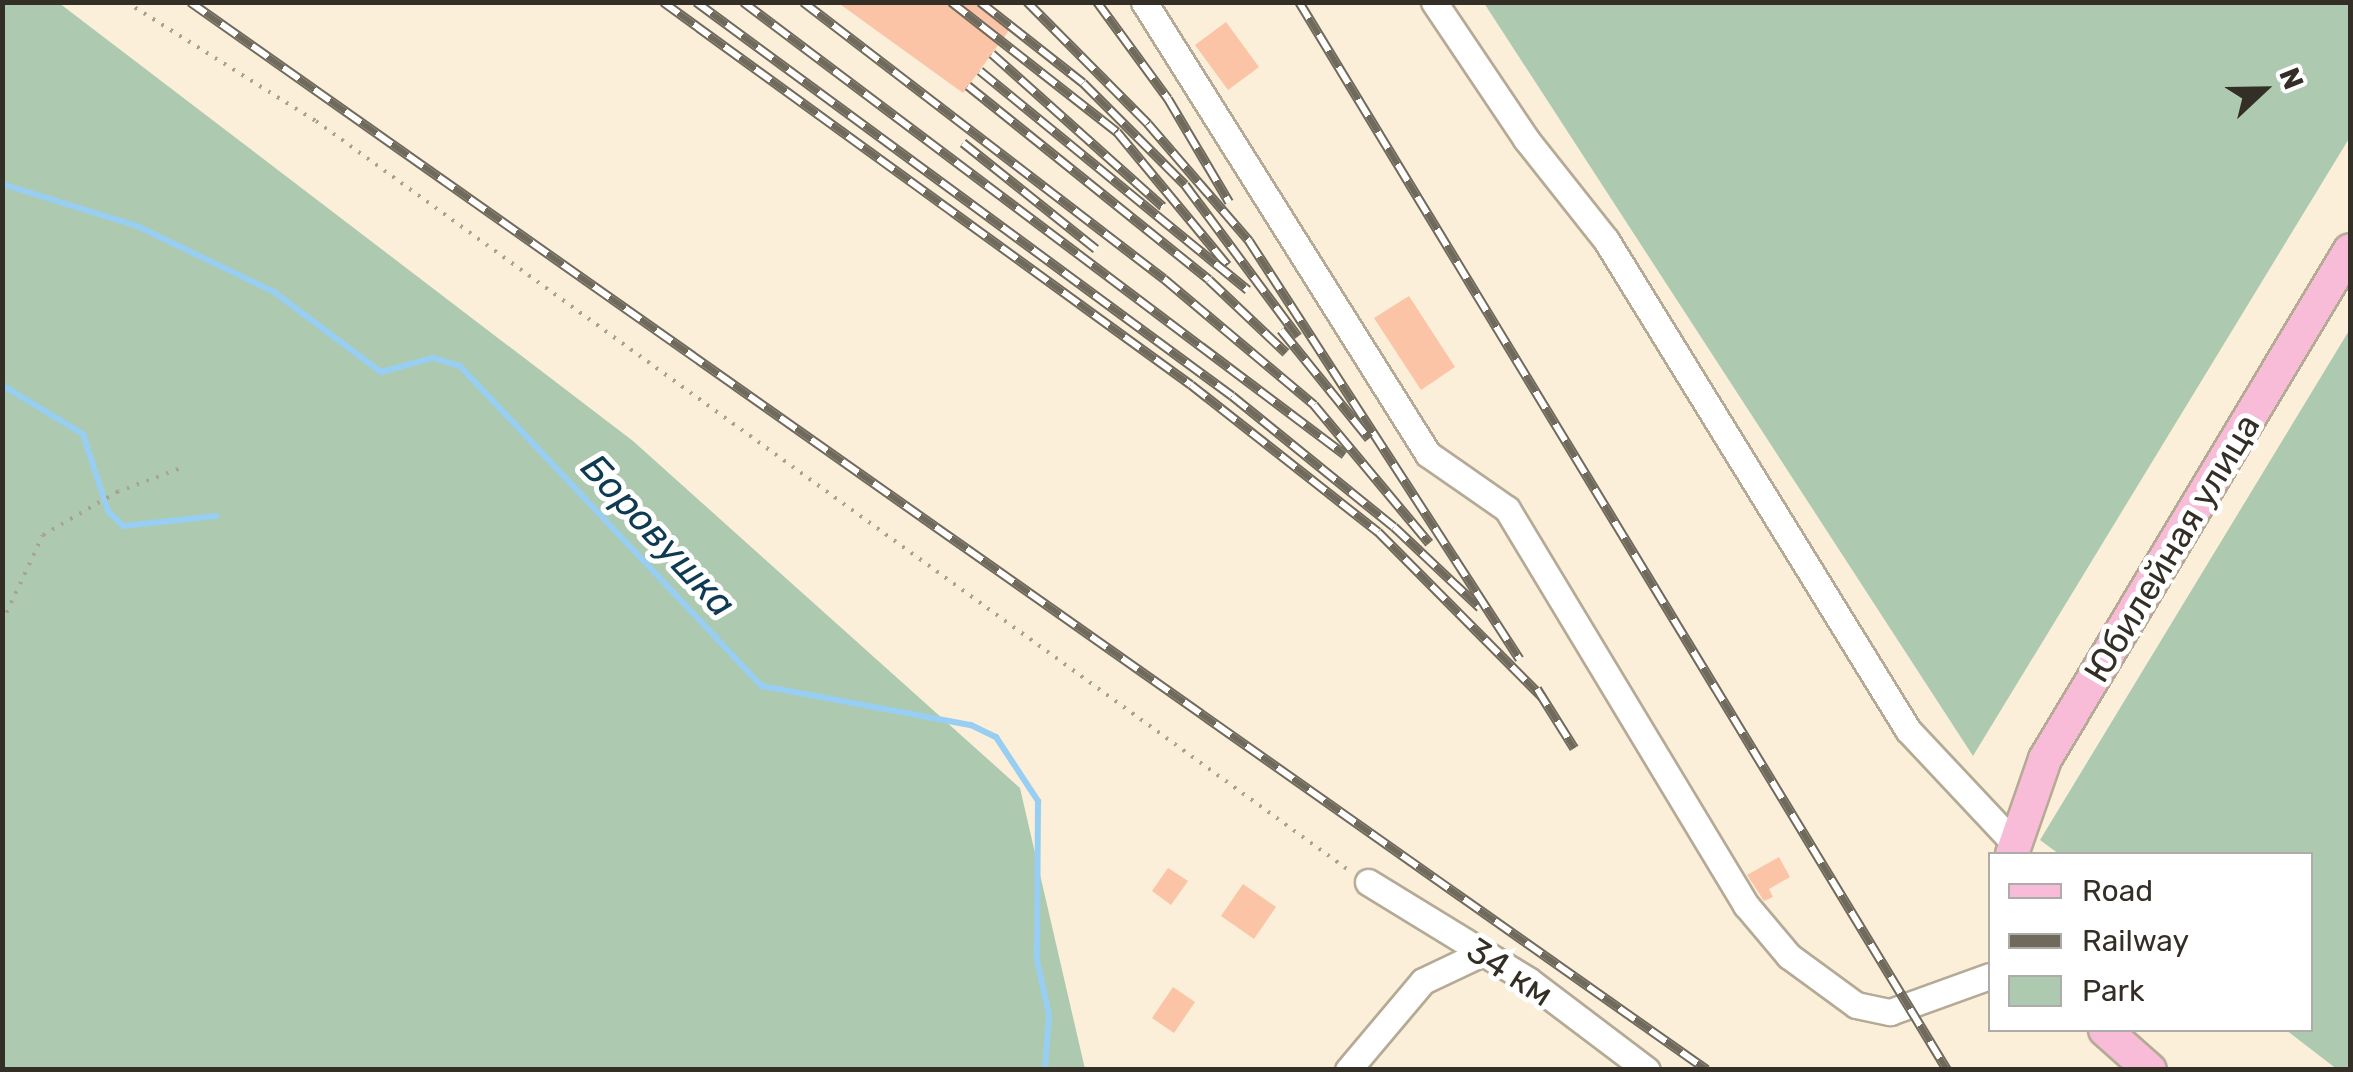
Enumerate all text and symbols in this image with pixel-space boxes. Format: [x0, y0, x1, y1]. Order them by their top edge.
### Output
north arrow [2213, 40, 2313, 140]
text: N [2272, 63, 2310, 94]
street label: Юбилейная улица [2075, 406, 2269, 690]
water label: Боровушка [571, 445, 745, 627]
legend [1988, 852, 2313, 1032]
text: Road [2082, 873, 2153, 909]
text: Railway [2082, 923, 2189, 959]
street label: 34 км [1459, 929, 1561, 1015]
text: Park [2082, 973, 2144, 1009]

